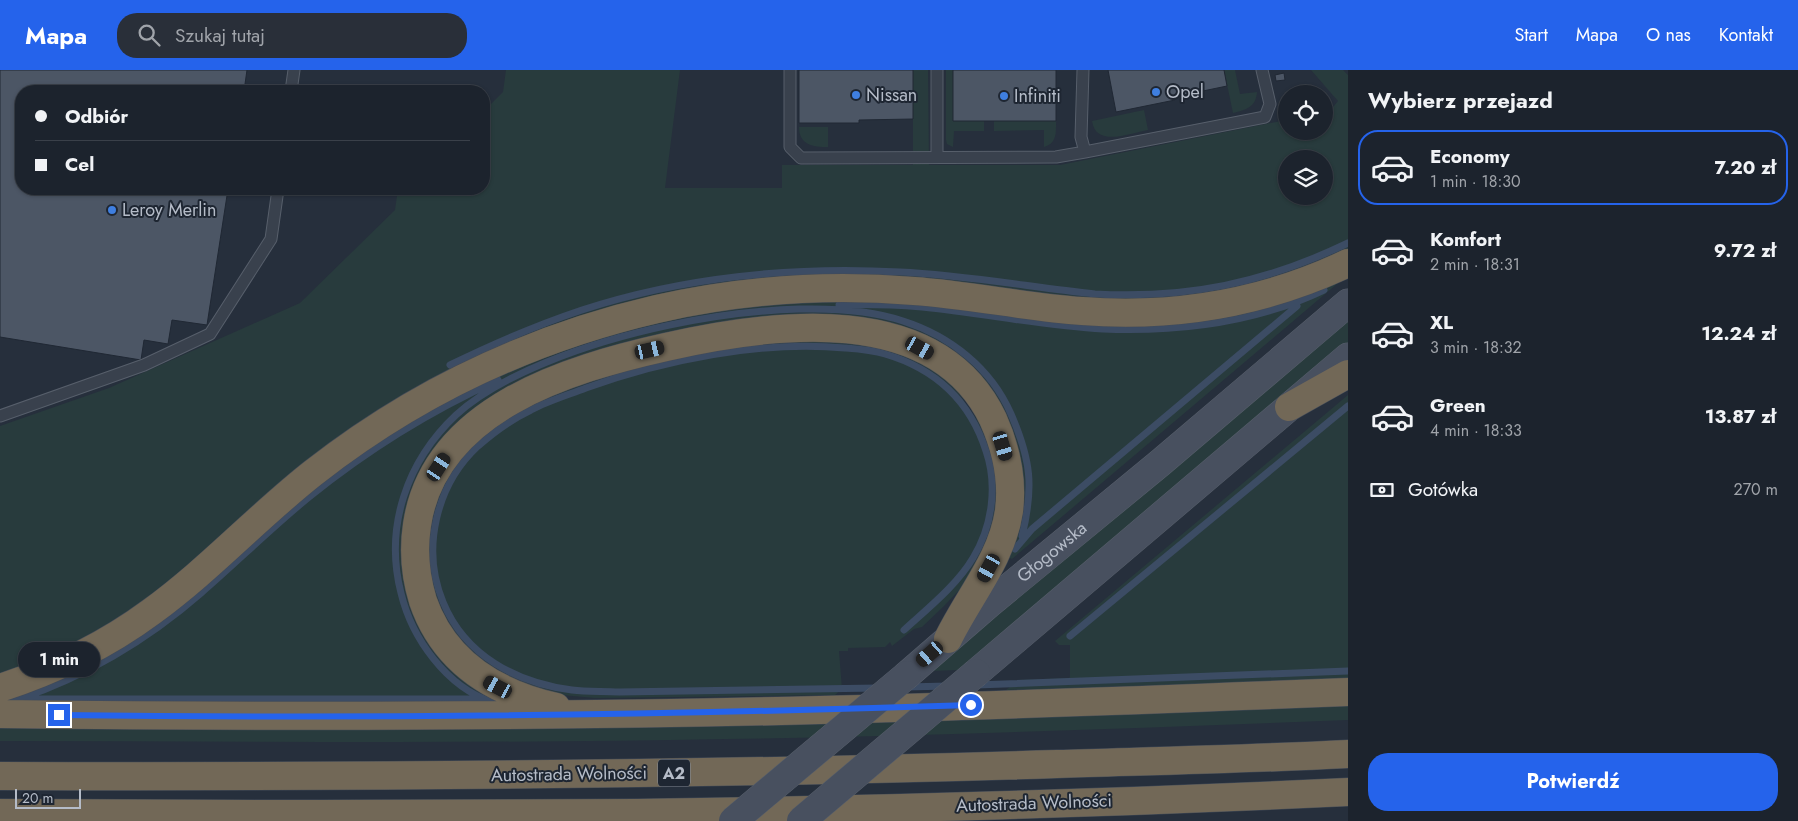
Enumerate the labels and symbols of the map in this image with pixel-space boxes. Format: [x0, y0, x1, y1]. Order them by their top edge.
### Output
place label: Opel [1166, 79, 1204, 105]
place label: Nissan [866, 82, 917, 108]
place label: Infiniti [1014, 83, 1061, 109]
marker: Opel [1150, 86, 1162, 98]
marker: Nissan [850, 89, 862, 101]
marker: Infiniti [998, 90, 1010, 102]
place label: Leroy Merlin [122, 197, 216, 223]
marker: Leroy Merlin [106, 204, 118, 216]
car [903, 334, 936, 362]
car [633, 339, 666, 361]
car [991, 429, 1014, 463]
car [424, 450, 453, 484]
street label: Głogowska [1011, 515, 1092, 589]
car [975, 551, 1002, 585]
car [913, 638, 946, 670]
callout: 1 min [18, 642, 100, 678]
car [481, 673, 514, 701]
route start [960, 694, 982, 716]
route end [48, 704, 70, 726]
street label: Autostrada Wolności [491, 760, 647, 788]
road number: A2 [658, 760, 690, 786]
scale bar [15, 786, 81, 809]
street label: Autostrada Wolności [956, 787, 1112, 819]

